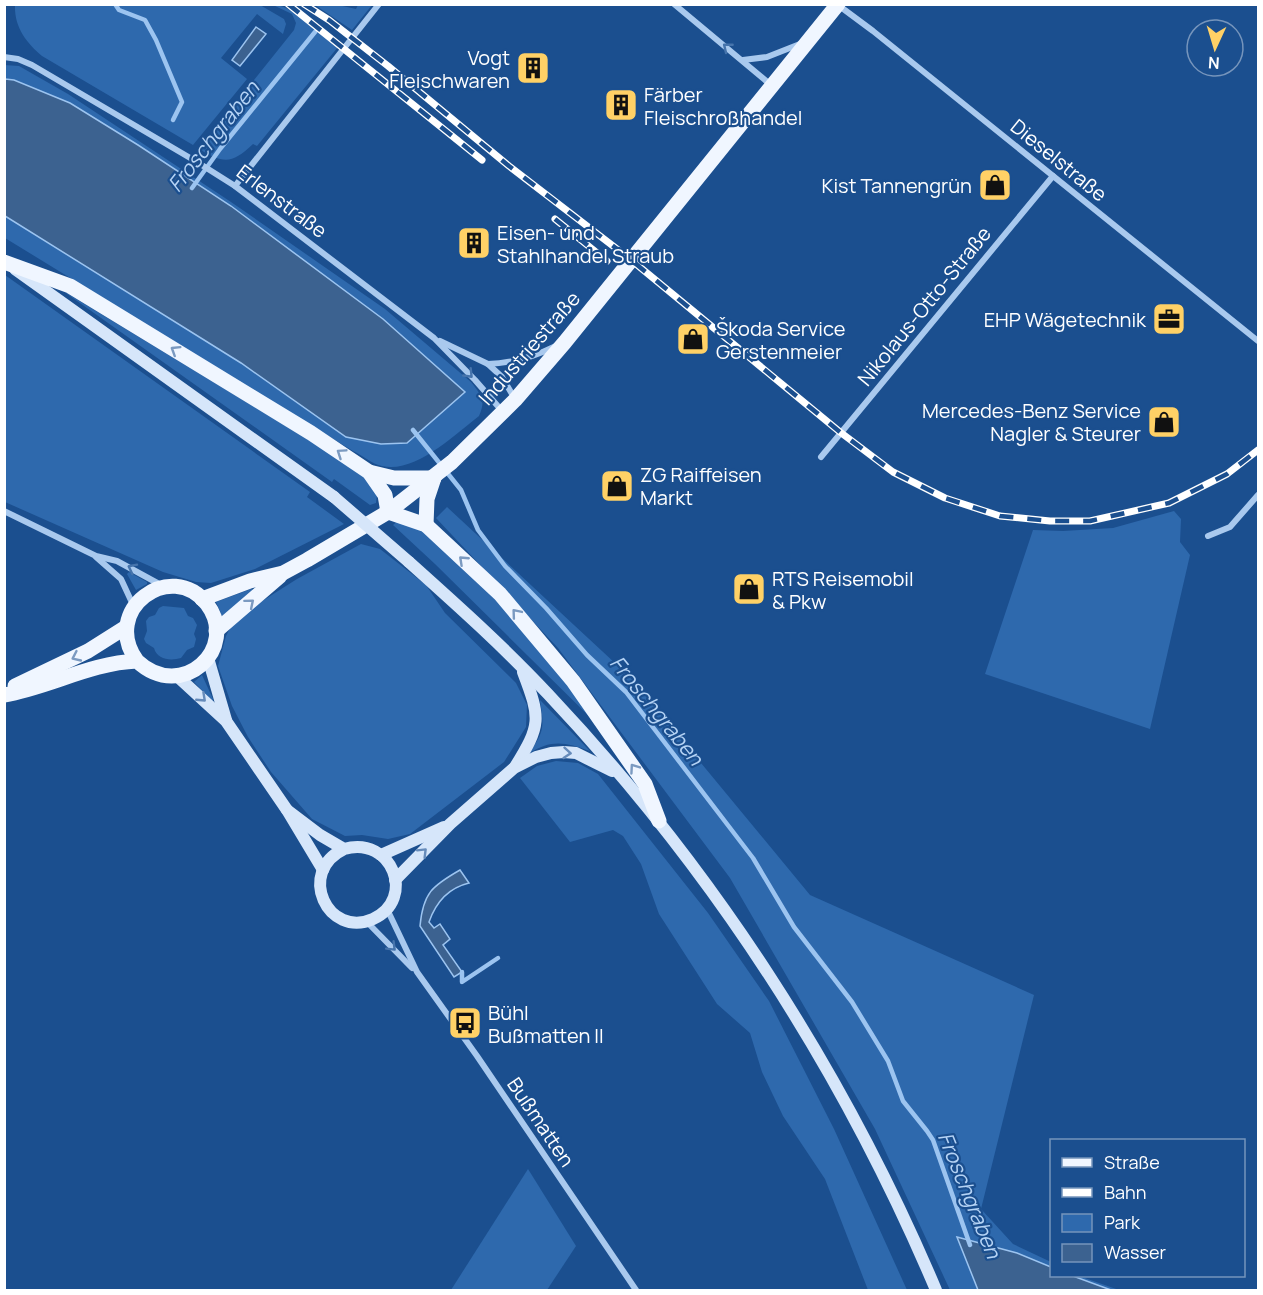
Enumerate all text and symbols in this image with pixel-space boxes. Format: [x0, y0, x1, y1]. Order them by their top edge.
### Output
north arrow [1185, 18, 1245, 78]
place label: Vogt Fleischwaren [389, 44, 510, 94]
one-way arrow [723, 44, 734, 55]
building icon: Vogt Fleischwaren [515, 50, 551, 86]
text: N [1207, 52, 1220, 74]
water label: Froschgraben [161, 74, 266, 197]
place label: Färber Fleischroßhandel [644, 81, 802, 131]
building icon: Färber Fleischroßhandel [603, 87, 639, 123]
street label: Dieselstraße [1005, 113, 1113, 207]
street label: Erlenstraße [231, 158, 333, 244]
shop icon: Kist Tannengrün [977, 167, 1013, 203]
place label: Kist Tannengrün [822, 172, 972, 199]
place label: Eisen- und Stahlhandel Straub [497, 219, 674, 269]
street label: Nikolaus-Otto-Straße [851, 221, 997, 391]
building icon: Eisen- und Stahlhandel Straub [456, 225, 492, 261]
street label: Industriestraße [472, 285, 586, 411]
office icon: EHP Wägetechnik [1151, 301, 1187, 337]
place label: EHP Wägetechnik [984, 306, 1147, 333]
place label: Škoda Service Gerstenmeier [716, 315, 845, 365]
shop icon: Škoda Service Gerstenmeier [675, 321, 711, 357]
one-way arrow [171, 345, 181, 357]
one-way arrow [462, 367, 473, 378]
place label: Mercedes-Benz Service Nagler & Steurer [922, 397, 1141, 447]
shop icon: Mercedes-Benz Service Nagler & Steurer [1146, 404, 1182, 440]
one-way arrow [336, 449, 347, 460]
place label: ZG Raiffeisen Markt [640, 461, 762, 511]
shop icon: ZG Raiffeisen Markt [599, 468, 635, 504]
one-way arrow [460, 556, 470, 567]
one-way arrow [127, 564, 138, 576]
place label: RTS Reisemobil & Pkw [772, 565, 914, 615]
shop icon: RTS Reisemobil & Pkw [731, 571, 767, 607]
one-way arrow [243, 599, 254, 610]
one-way arrow [512, 609, 523, 620]
one-way arrow [71, 649, 82, 661]
water label: Froschgraben [604, 649, 711, 772]
one-way arrow [194, 691, 205, 702]
one-way arrow [562, 746, 572, 759]
one-way arrow [630, 764, 641, 775]
one-way arrow [416, 849, 427, 860]
one-way arrow [384, 939, 395, 950]
place label: Bühl Bußmatten II [488, 999, 604, 1049]
bus stop icon: Bühl Bußmatten II [447, 1005, 483, 1041]
street label: Bußmatten [501, 1072, 581, 1172]
water label: Froschgraben [932, 1128, 1009, 1264]
legend [1050, 1139, 1245, 1277]
text: Straße [1104, 1150, 1160, 1174]
text: Bahn [1104, 1180, 1146, 1204]
text: Park [1104, 1210, 1141, 1234]
text: Wasser [1104, 1240, 1166, 1264]

